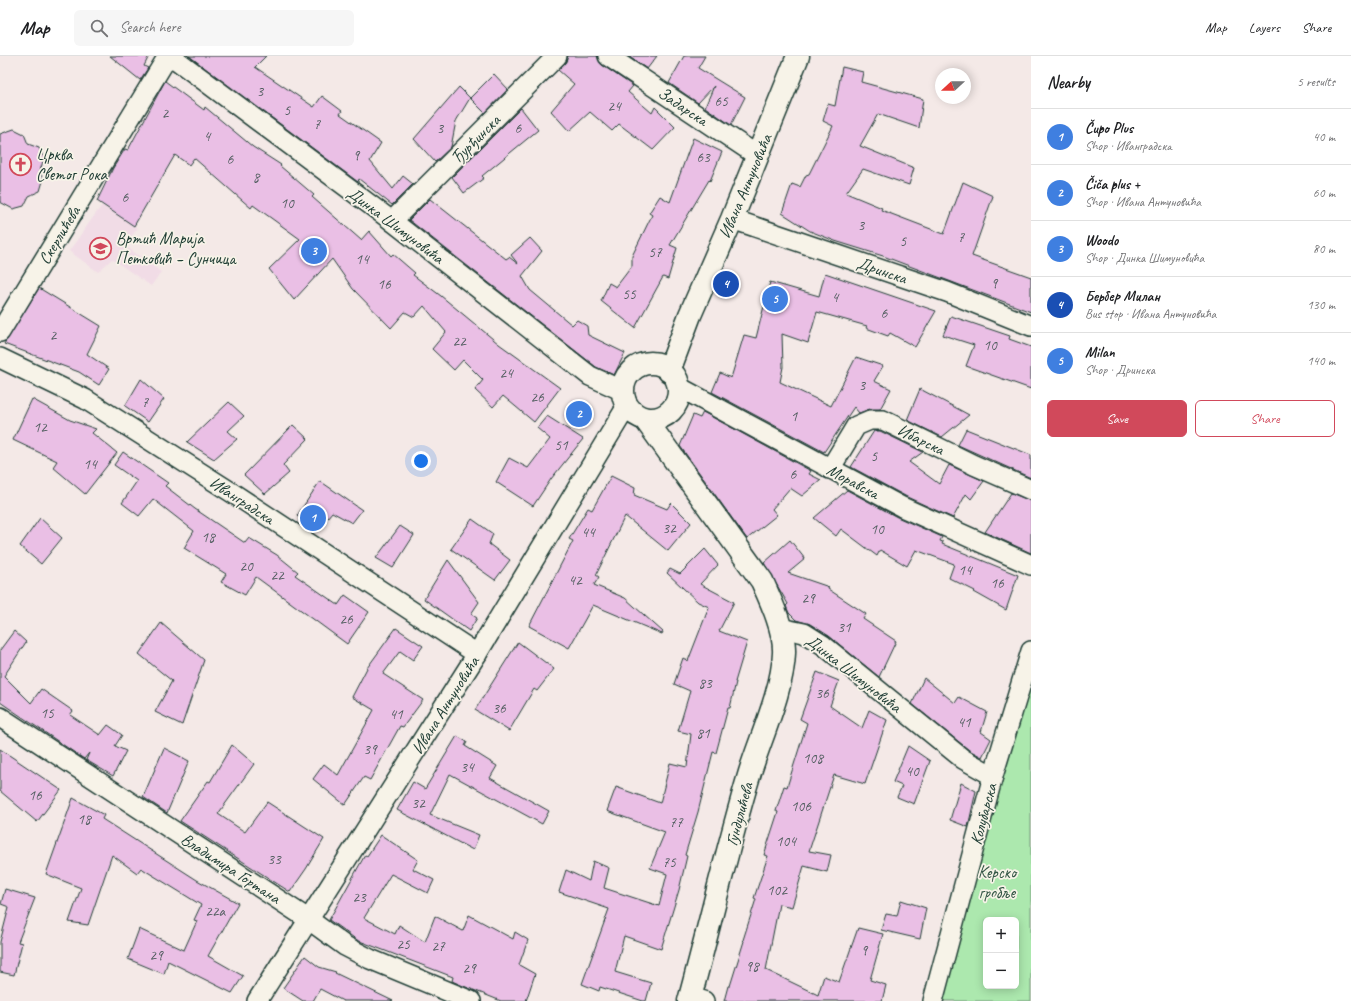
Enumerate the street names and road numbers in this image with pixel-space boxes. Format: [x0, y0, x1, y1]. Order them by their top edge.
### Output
street label: Задарска [654, 82, 713, 132]
street label: Ђурђинска [446, 109, 506, 169]
street label: Ивана Антуновића [714, 129, 777, 242]
street label: Динка Шимуновића [343, 182, 449, 269]
street label: Скерлићева [34, 201, 86, 268]
street label: Дринска [854, 252, 911, 289]
street label: Ибарска [894, 419, 949, 460]
street label: Моравска [823, 459, 884, 505]
street label: Иванградска [205, 472, 280, 530]
street label: Динка Шимуновића [802, 630, 907, 718]
street label: Ивана Антуновића [407, 651, 485, 758]
street label: Гундулићева [721, 779, 758, 848]
street label: Колубарска [965, 780, 1002, 847]
street label: Владимира Гортана [177, 828, 286, 909]

